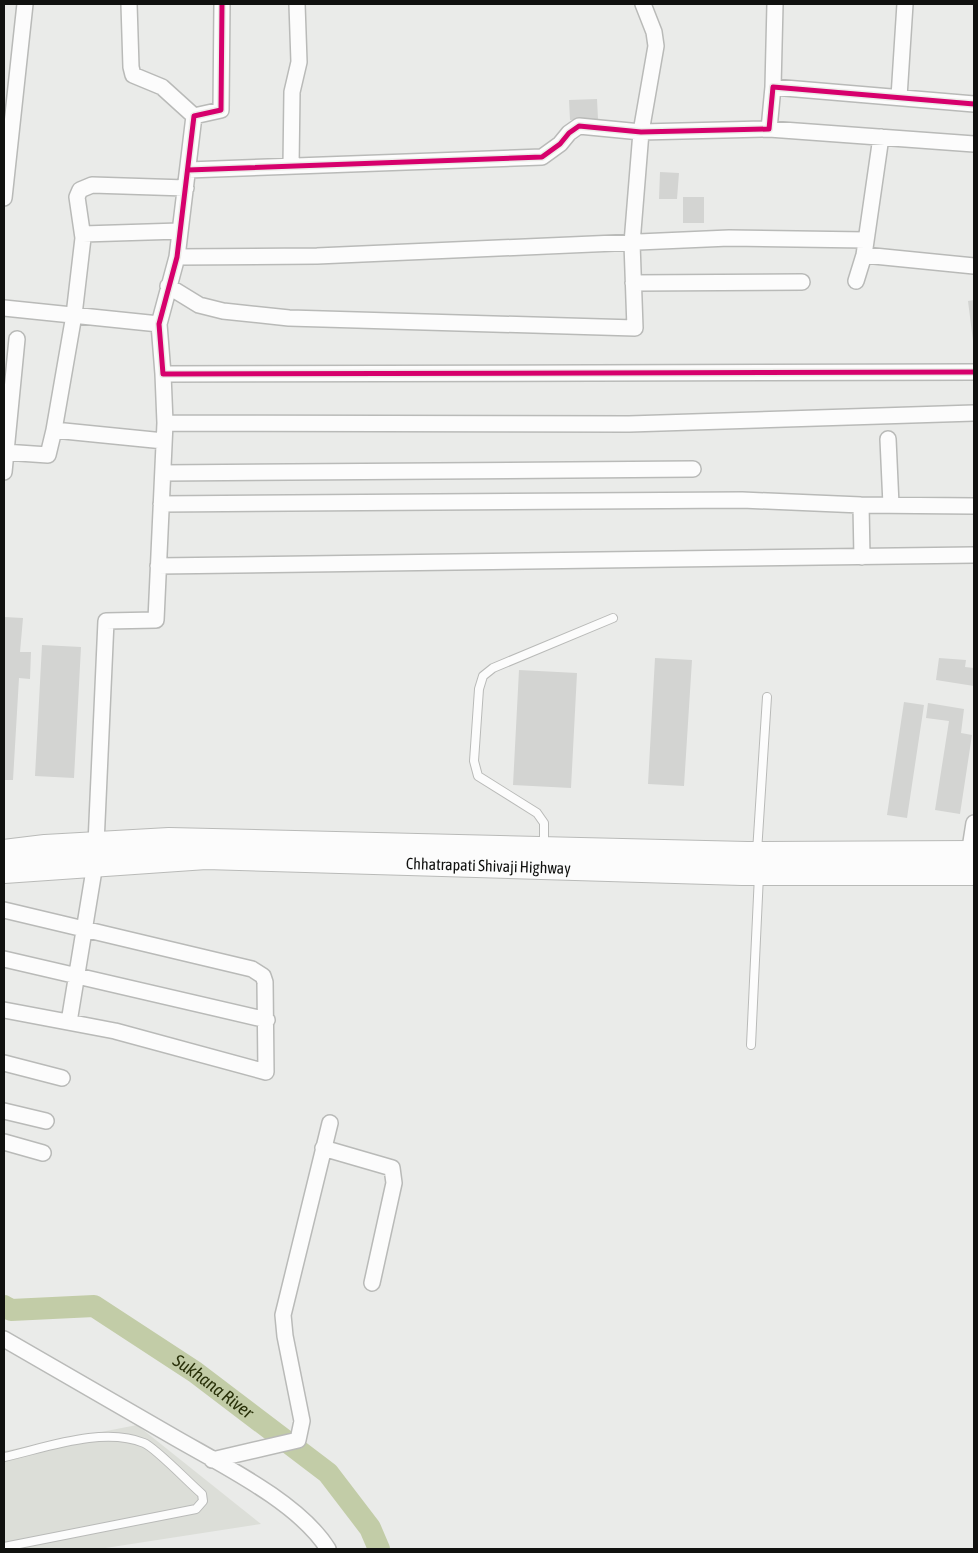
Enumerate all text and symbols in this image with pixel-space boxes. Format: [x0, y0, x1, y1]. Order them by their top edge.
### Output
street label: Chhatrapati Shivaji Highway [406, 854, 572, 878]
water label: Sukhana River [168, 1349, 258, 1423]

